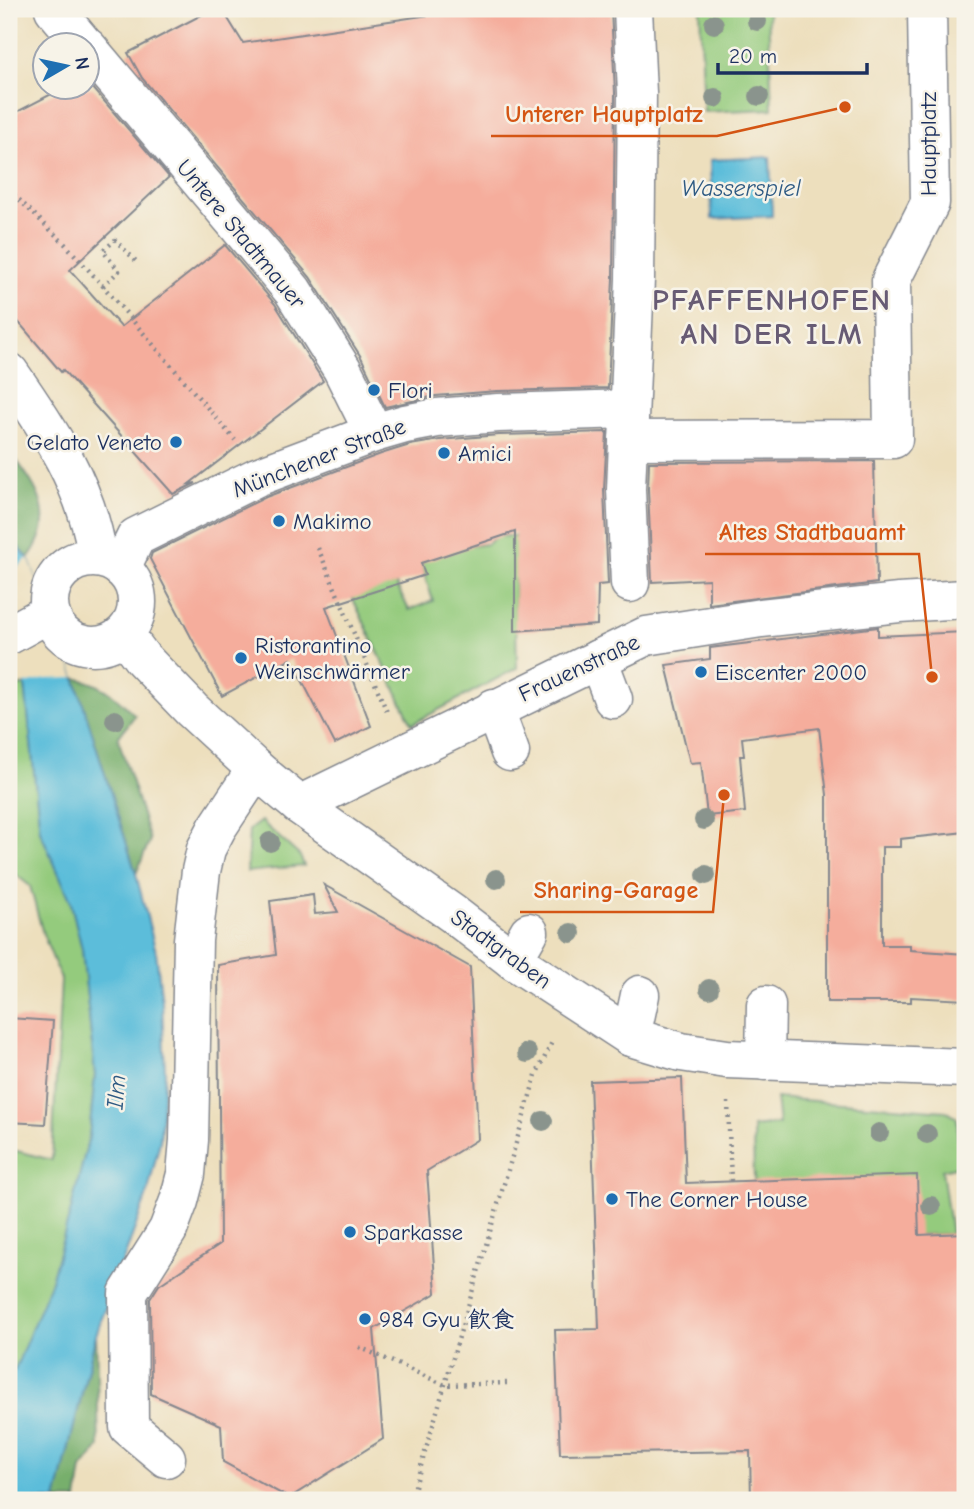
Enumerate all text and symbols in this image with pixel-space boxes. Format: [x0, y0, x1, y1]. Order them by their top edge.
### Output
north arrow [32, 32, 102, 102]
scale bar [718, 32, 867, 76]
text: 20 m [729, 44, 777, 68]
text: N [70, 56, 94, 71]
callout: Unterer Hauptplatz [491, 91, 717, 136]
street label: Hauptplatz [915, 92, 942, 196]
text: Unterer Hauptplatz [505, 100, 704, 128]
street label: Untere Stadtmauer [171, 154, 312, 315]
water label: Wasserspiel [681, 174, 801, 202]
district label: PFAFFENHOFEN AN DER ILM [652, 283, 892, 352]
place label: Flori [388, 377, 433, 404]
marker: Flori [366, 382, 382, 398]
street label: Münchener Straße [229, 413, 409, 503]
place label: Gelato Veneto [27, 429, 162, 456]
marker: Gelato Veneto [168, 434, 184, 450]
place label: Amici [458, 440, 512, 467]
marker: Amici [436, 445, 452, 461]
place label: Makimo [293, 508, 372, 535]
callout: Altes Stadtbauamt [705, 509, 919, 554]
marker: Makimo [271, 513, 287, 529]
text: Altes Stadtbauamt [719, 518, 906, 546]
street label: Frauenstraße [514, 628, 644, 708]
place label: Ristorantino Weinschwärmer [255, 632, 411, 685]
marker: Ristorantino Weinschwärmer [233, 650, 249, 666]
place label: Eiscenter 2000 [715, 659, 867, 686]
marker: Eiscenter 2000 [693, 664, 709, 680]
callout: Sharing-Garage [520, 867, 713, 912]
text: Sharing-Garage [534, 876, 699, 904]
street label: Stadtgraben [445, 903, 557, 995]
water label: Ilm [100, 1074, 131, 1111]
place label: The Corner House [626, 1186, 808, 1213]
marker: The Corner House [604, 1191, 620, 1207]
place label: Sparkasse [364, 1219, 463, 1246]
marker: Sparkasse [342, 1224, 358, 1240]
place label: 984 Gyu 飲食 [379, 1306, 514, 1333]
marker: 984 Gyu 飲食 [357, 1311, 373, 1327]

